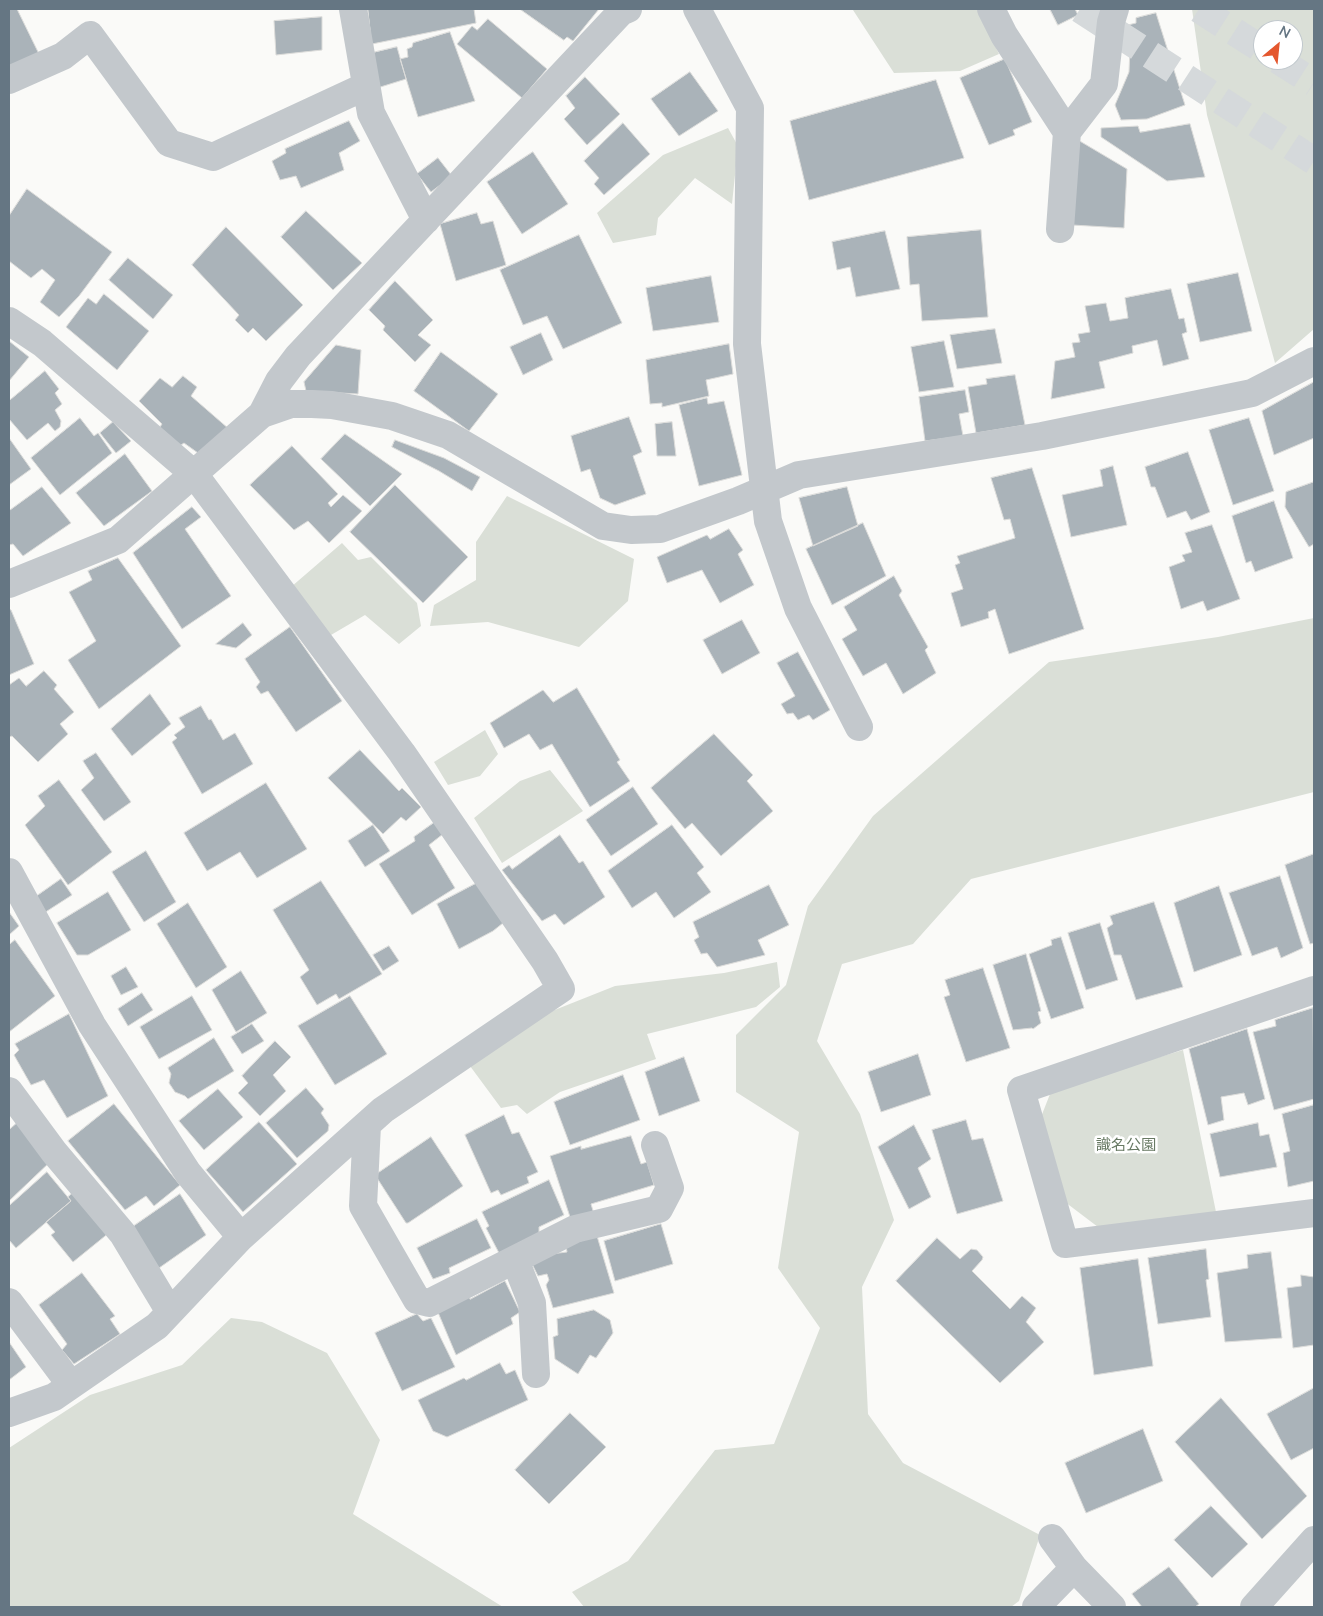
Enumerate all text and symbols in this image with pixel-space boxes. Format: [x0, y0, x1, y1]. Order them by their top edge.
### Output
north arrow [1253, 20, 1303, 70]
text: N [1276, 21, 1294, 43]
park label: 識名公園 [1096, 1137, 1156, 1155]

